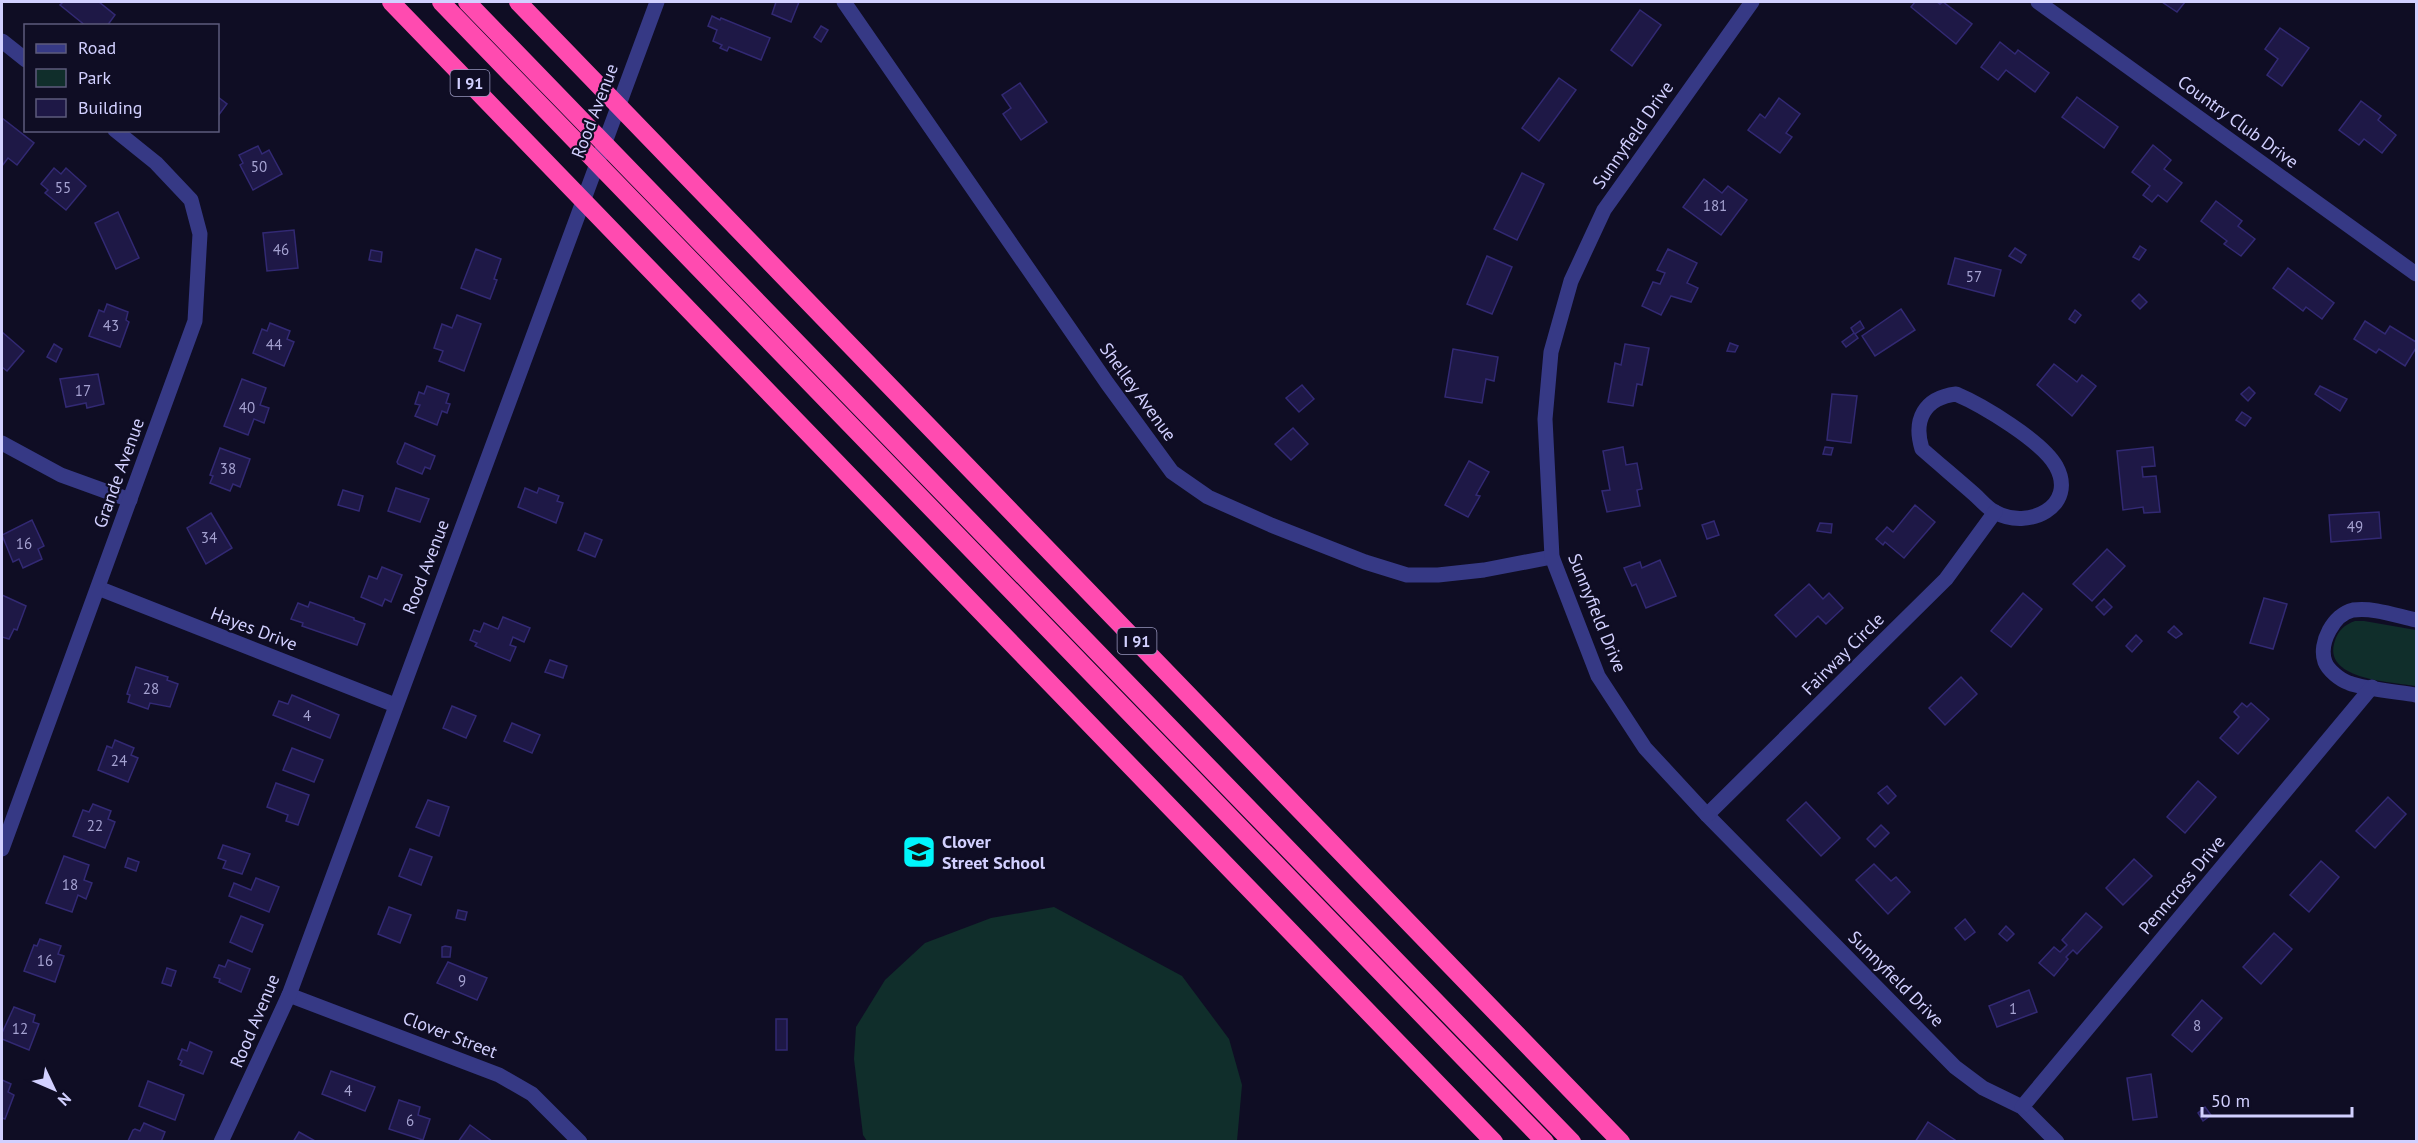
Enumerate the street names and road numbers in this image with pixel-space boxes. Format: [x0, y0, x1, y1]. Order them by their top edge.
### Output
street label: Rood Avenue [566, 60, 623, 161]
road number: I 91 [450, 70, 490, 96]
street label: Country Club Drive [2173, 70, 2303, 173]
street label: Sunnyfield Drive [1587, 76, 1678, 193]
street label: Shelley Avenue [1095, 338, 1182, 445]
street label: Grande Avenue [88, 415, 149, 531]
street label: Rood Avenue [397, 516, 454, 617]
street label: Sunnyfield Drive [1563, 550, 1632, 676]
street label: Hayes Drive [208, 601, 301, 656]
street label: Fairway Circle [1796, 607, 1889, 700]
road number: I 91 [1118, 628, 1156, 654]
street label: Penncross Drive [2133, 830, 2230, 939]
street label: Sunnyfield Drive [1844, 926, 1949, 1031]
street label: Rood Avenue [225, 971, 285, 1071]
street label: Clover Street [400, 1006, 501, 1063]

